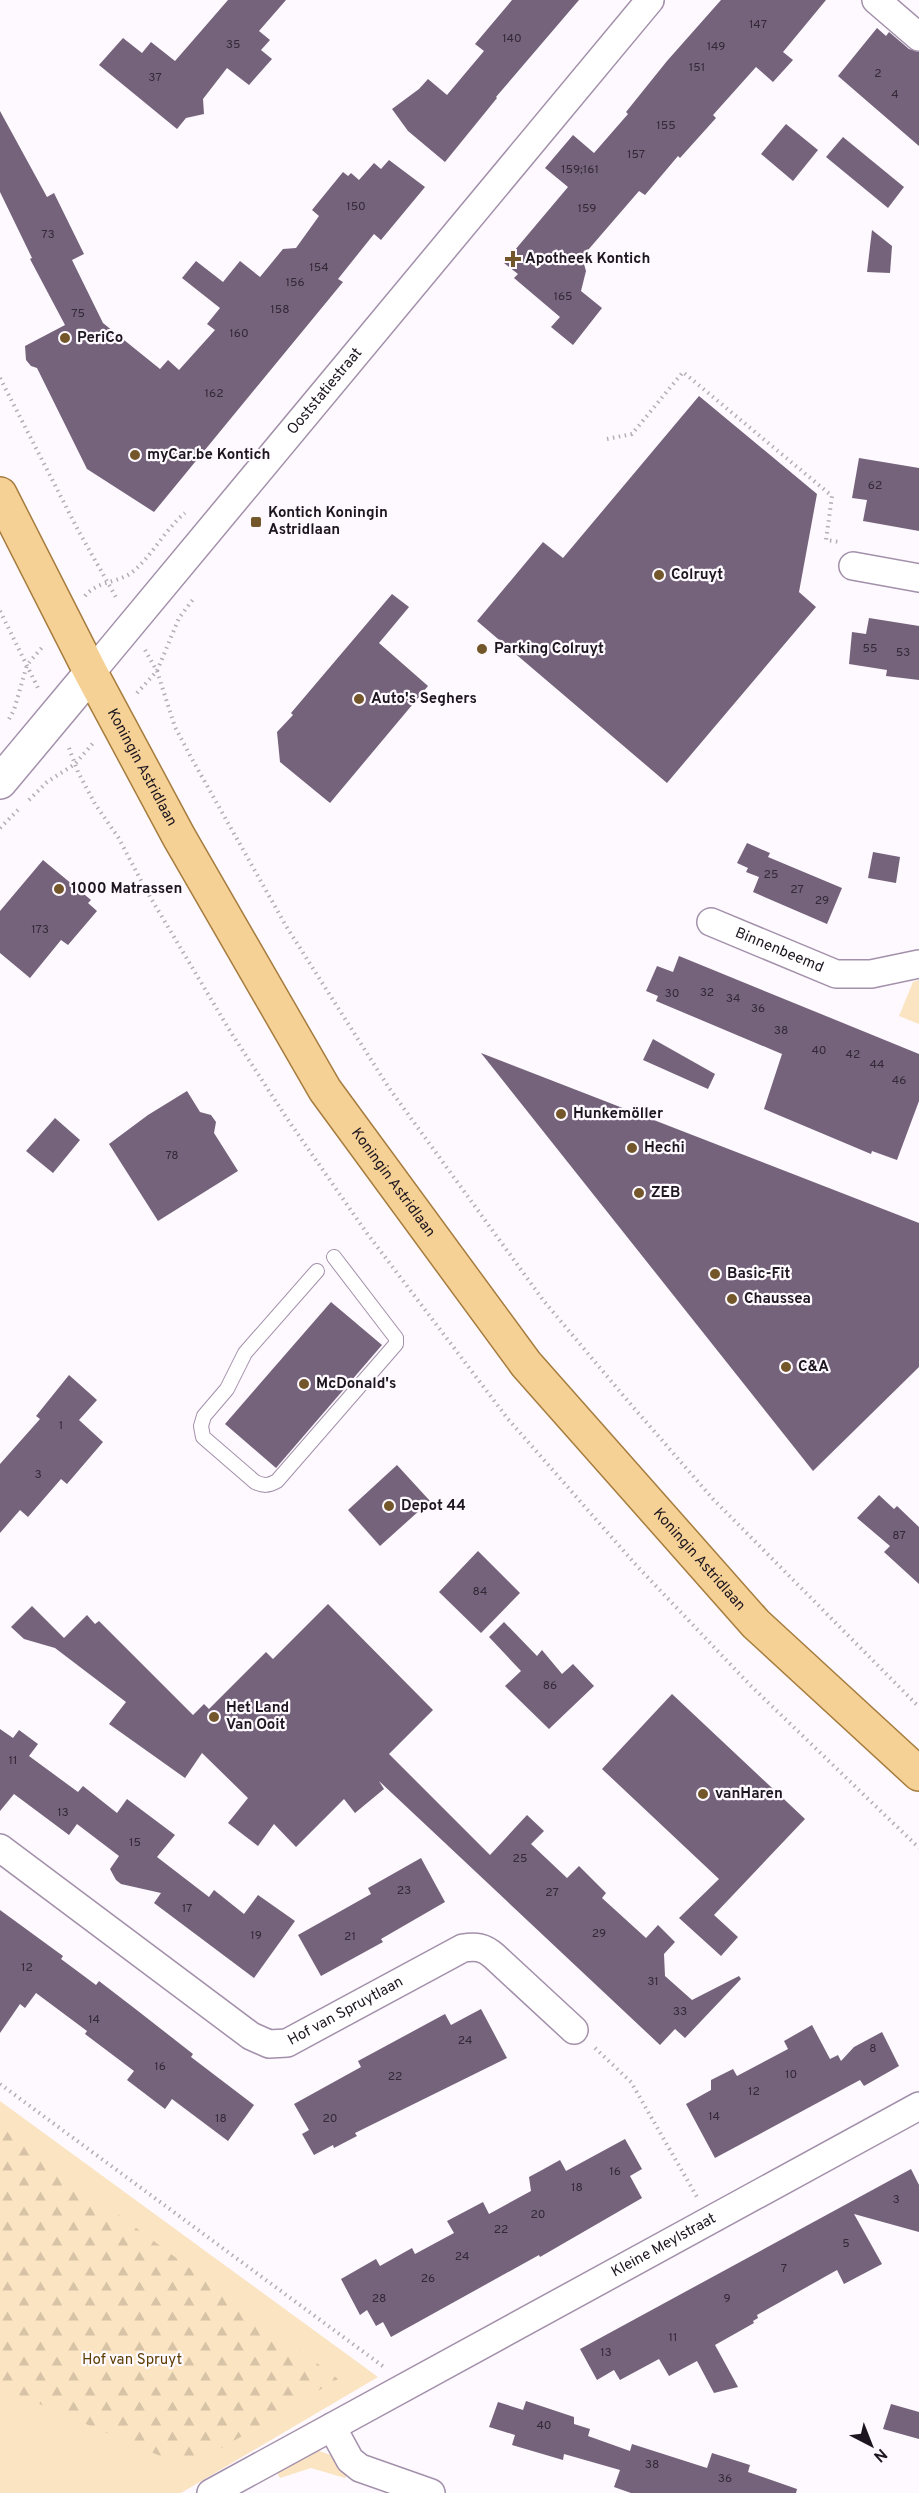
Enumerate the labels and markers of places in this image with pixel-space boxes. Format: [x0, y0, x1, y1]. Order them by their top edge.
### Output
place label: Apotheek Kontich [525, 250, 650, 269]
marker: Apotheek Kontich [506, 252, 520, 266]
place label: PeriCo [77, 329, 123, 348]
marker: PeriCo [58, 331, 72, 345]
place label: myCar.be Kontich [147, 446, 270, 465]
marker: myCar.be Kontich [128, 448, 142, 462]
place label: Kontich Koningin Astridlaan [268, 504, 388, 540]
marker: Kontich Koningin Astridlaan [249, 515, 263, 529]
place label: Colruyt [671, 566, 723, 585]
marker: Colruyt [652, 568, 666, 582]
place label: Parking Colruyt [494, 640, 604, 659]
marker: Parking Colruyt [475, 642, 489, 656]
place label: Auto's Seghers [371, 690, 477, 709]
marker: Auto's Seghers [352, 692, 366, 706]
place label: 1000 Matrassen [71, 880, 182, 899]
marker: 1000 Matrassen [52, 882, 66, 896]
place label: Hunkemöller [573, 1105, 664, 1124]
marker: Hunkemöller [554, 1107, 568, 1121]
place label: Hechi [644, 1139, 685, 1158]
marker: Hechi [625, 1141, 639, 1155]
place label: ZEB [651, 1184, 680, 1203]
marker: ZEB [632, 1186, 646, 1200]
place label: Basic-Fit [727, 1265, 790, 1284]
marker: Basic-Fit [708, 1267, 722, 1281]
place label: Chaussea [744, 1290, 811, 1309]
marker: Chaussea [725, 1292, 739, 1306]
place label: C&A [798, 1358, 829, 1377]
marker: C&A [779, 1360, 793, 1374]
place label: McDonald's [316, 1375, 396, 1394]
marker: McDonald's [297, 1377, 311, 1391]
place label: Depot 44 [401, 1497, 466, 1516]
marker: Depot 44 [382, 1499, 396, 1513]
place label: Het Land Van Ooit [226, 1699, 289, 1735]
marker: Het Land Van Ooit [207, 1710, 221, 1724]
place label: vanHaren [715, 1785, 783, 1804]
marker: vanHaren [696, 1787, 710, 1801]

